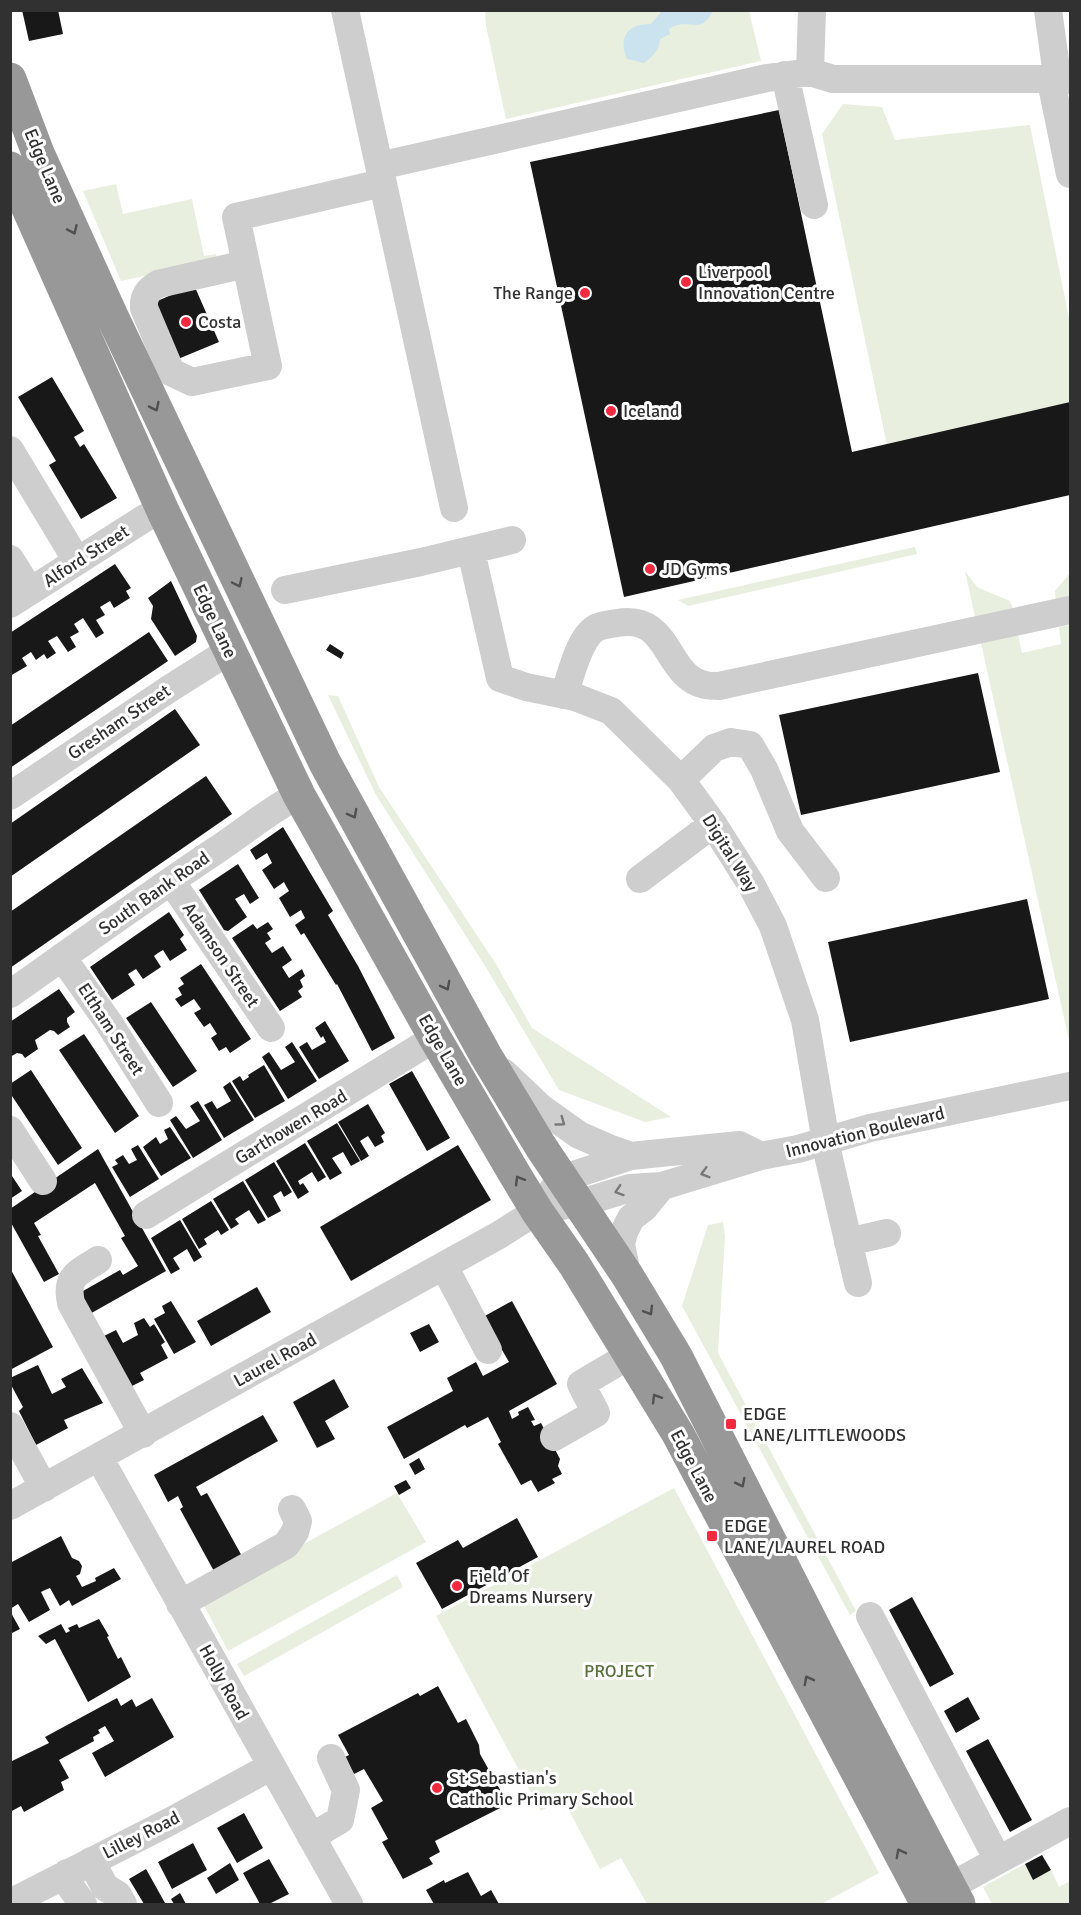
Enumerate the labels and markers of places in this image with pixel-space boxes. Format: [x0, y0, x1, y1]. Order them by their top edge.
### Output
place label: Liverpool Innovation Centre [698, 261, 835, 304]
marker: Liverpool Innovation Centre [679, 275, 693, 289]
place label: The Range [493, 282, 573, 304]
marker: The Range [578, 286, 592, 300]
place label: Costa [198, 311, 241, 333]
marker: Costa [179, 315, 193, 329]
place label: Iceland [623, 400, 679, 422]
marker: Iceland [604, 404, 618, 418]
place label: JD Gyms [662, 558, 728, 580]
marker: JD Gyms [643, 562, 657, 576]
place label: EDGE LANE/LITTLEWOODS [743, 1403, 906, 1446]
marker: EDGE LANE/LITTLEWOODS [724, 1417, 738, 1431]
place label: EDGE LANE/LAUREL ROAD [724, 1515, 885, 1558]
marker: EDGE LANE/LAUREL ROAD [705, 1529, 719, 1543]
place label: Field Of Dreams Nursery [469, 1565, 593, 1608]
marker: Field Of Dreams Nursery [450, 1579, 464, 1593]
place label: St Sebastian's Catholic Primary School [449, 1767, 634, 1810]
marker: St Sebastian's Catholic Primary School [430, 1781, 444, 1795]

